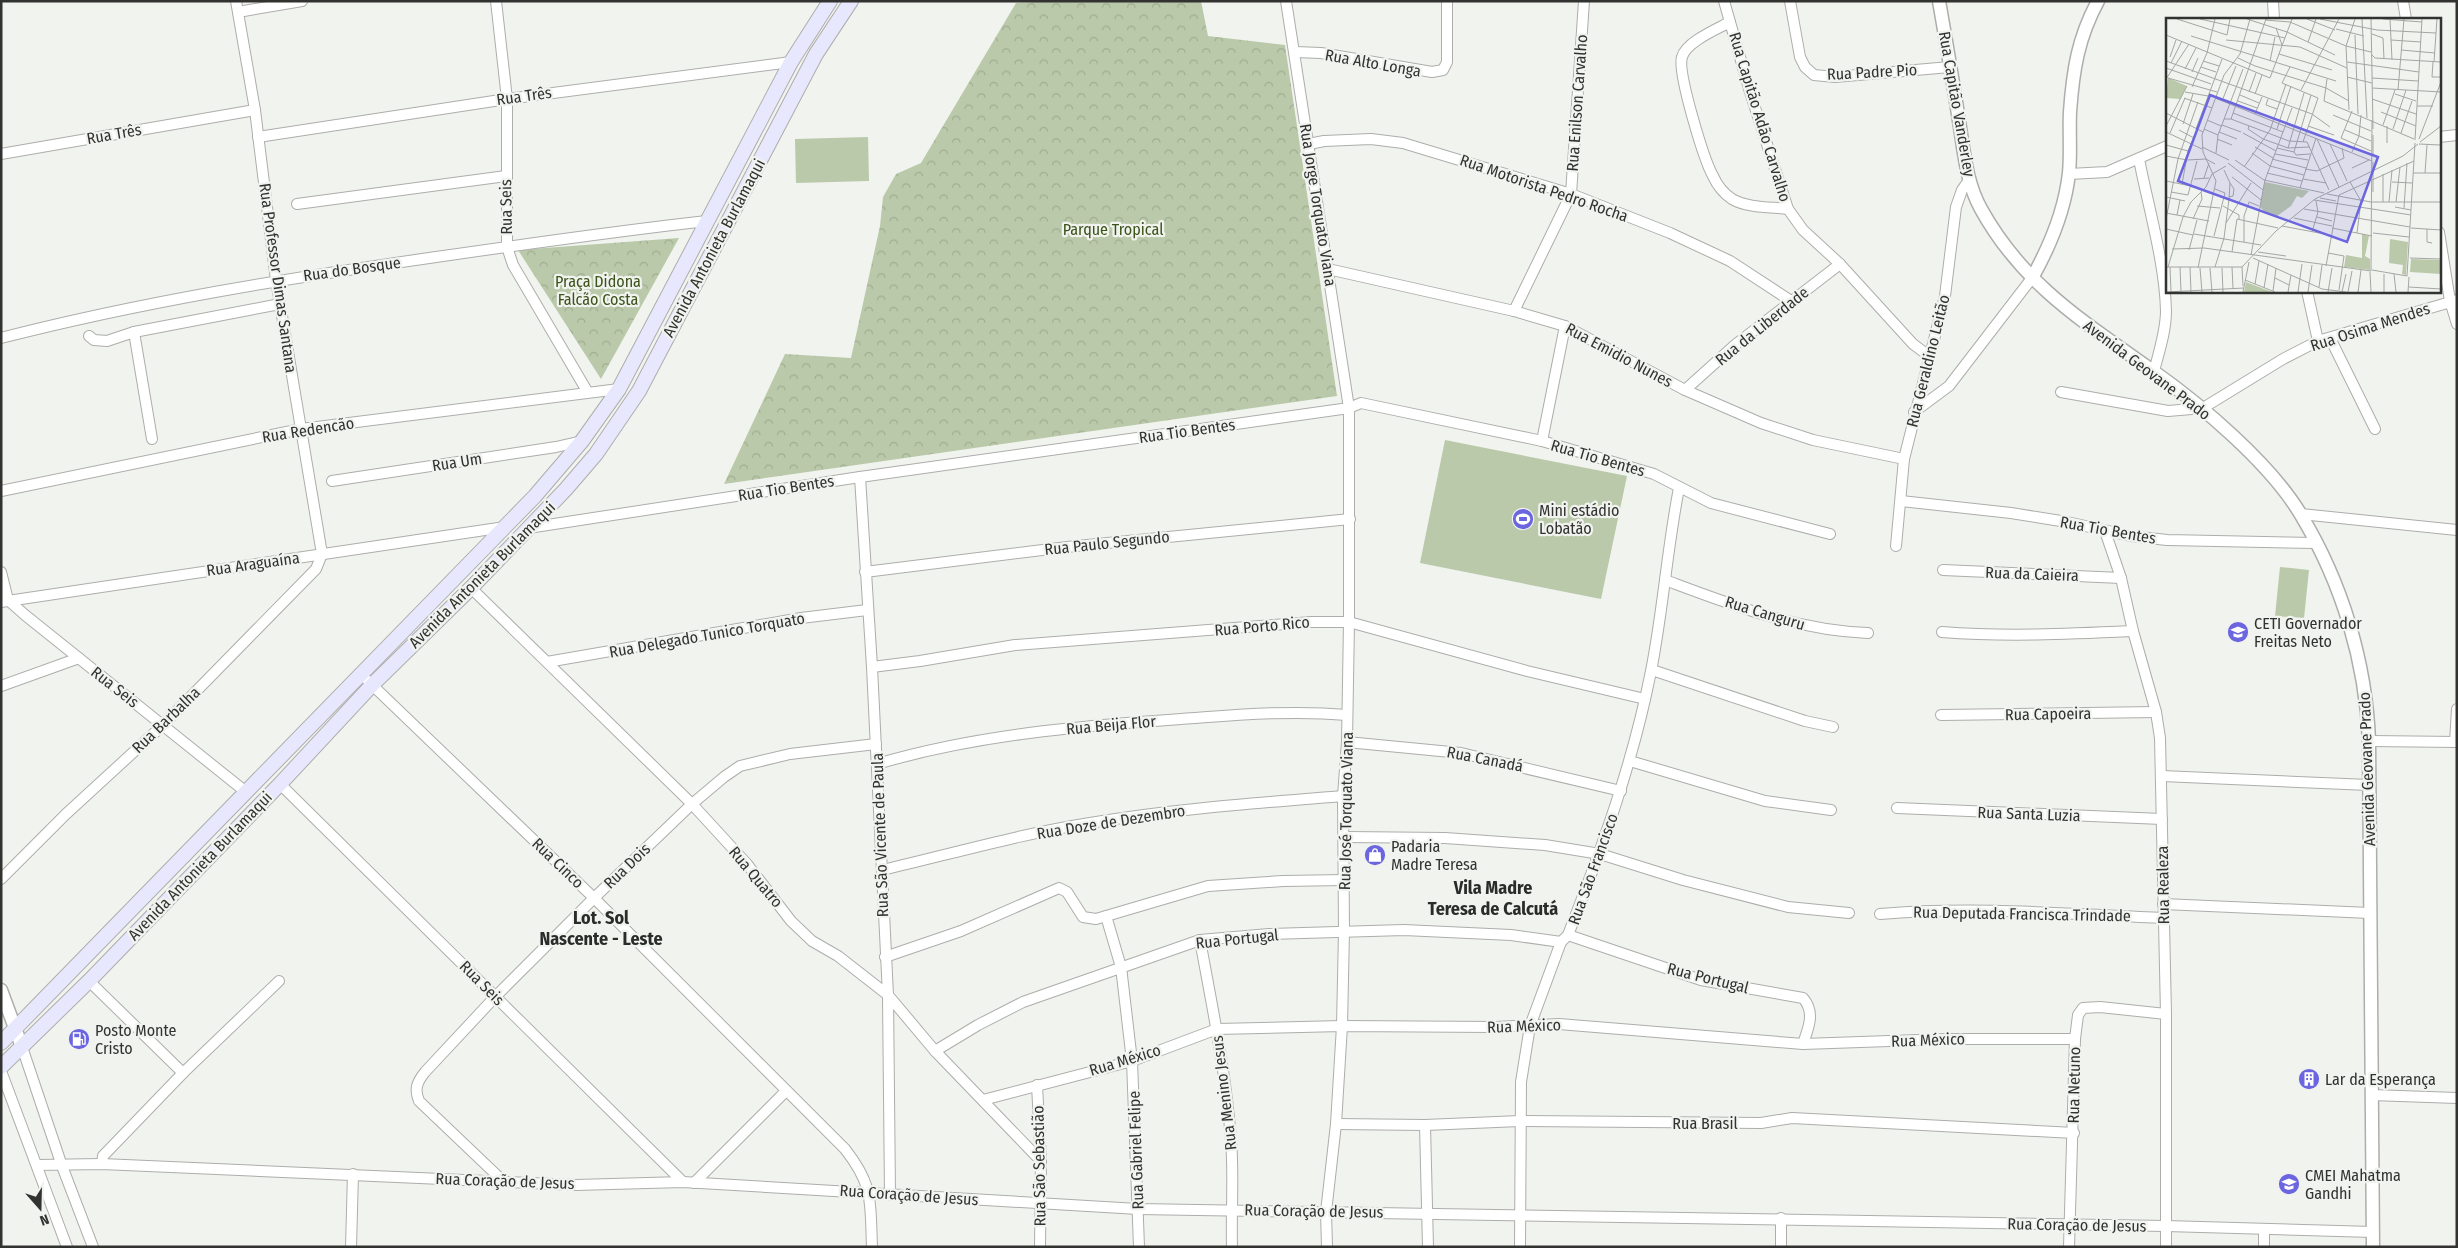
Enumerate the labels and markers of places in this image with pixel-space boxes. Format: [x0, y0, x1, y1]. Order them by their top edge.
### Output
place label: Mini estádio Lobatão [1539, 501, 1619, 538]
sports icon: Mini estádio Lobatão [1511, 507, 1535, 531]
place label: CETI Governador Freitas Neto [2254, 614, 2362, 651]
school or university icon: CETI Governador Freitas Neto [2226, 620, 2250, 644]
place label: Padaria Madre Teresa [1391, 837, 1478, 874]
shop icon: Padaria Madre Teresa [1363, 843, 1387, 867]
place label: Posto Monte Cristo [95, 1021, 177, 1058]
fuel station icon: Posto Monte Cristo [67, 1027, 91, 1051]
building icon: Lar da Esperança [2297, 1067, 2321, 1091]
place label: Lar da Esperança [2325, 1070, 2436, 1089]
place label: CMEI Mahatma Gandhi [2305, 1166, 2401, 1203]
school or university icon: CMEI Mahatma Gandhi [2277, 1172, 2301, 1196]

